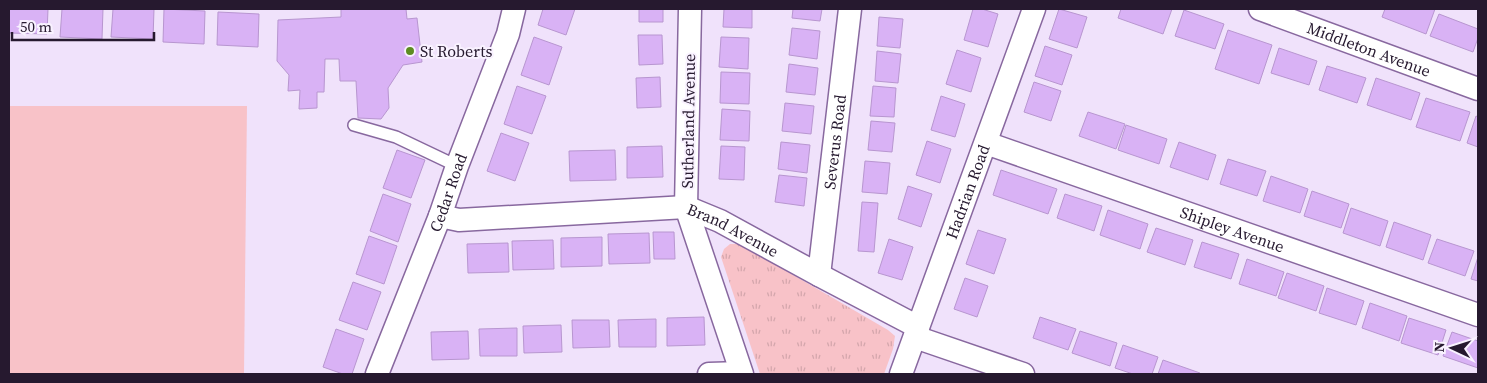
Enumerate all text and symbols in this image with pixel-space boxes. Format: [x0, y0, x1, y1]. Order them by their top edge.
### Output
scale bar [12, 10, 155, 42]
text: 50 m [20, 16, 52, 37]
street label: Middleton Avenue [1304, 16, 1434, 82]
place label: St Roberts [420, 40, 493, 62]
marker: St Roberts [404, 45, 416, 57]
street label: Sutherland Avenue [676, 54, 700, 188]
street label: Severus Road [818, 93, 851, 190]
street label: Hadrian Road [940, 141, 995, 242]
street label: Cedar Road [424, 150, 472, 235]
street label: Brand Avenue [684, 198, 783, 262]
street label: Shipley Avenue [1177, 201, 1287, 257]
north arrow [1427, 323, 1477, 373]
text: N [1429, 341, 1449, 353]

